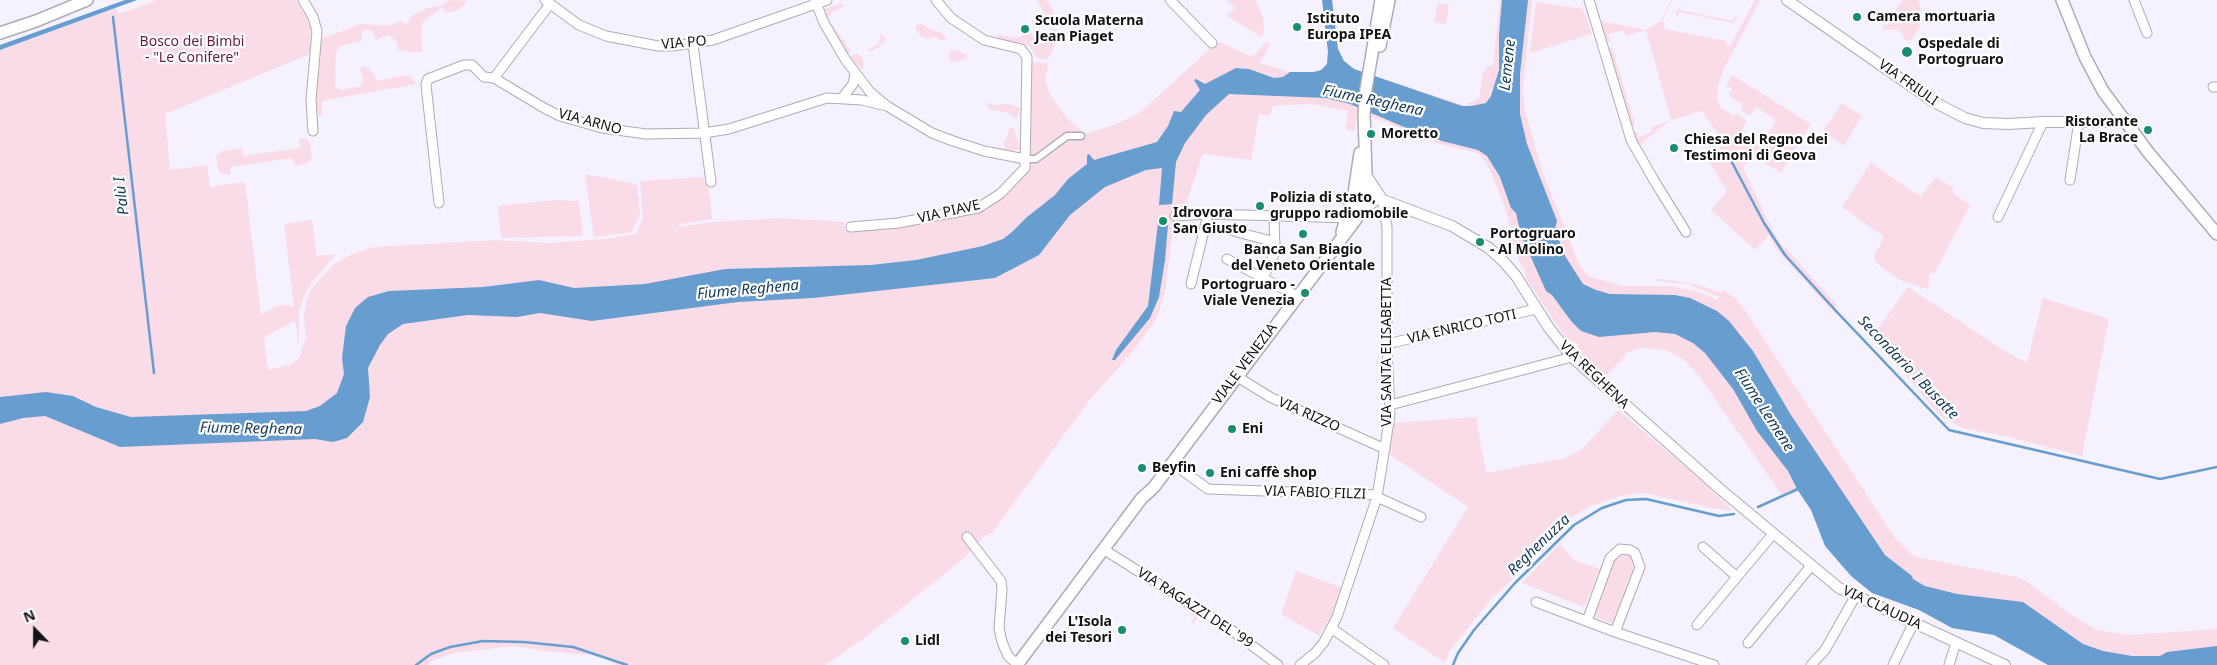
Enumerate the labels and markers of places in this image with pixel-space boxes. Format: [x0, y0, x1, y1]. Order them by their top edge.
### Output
place label: Camera mortuaria [1867, 9, 1995, 25]
place label: Istituto Europa IPEA [1307, 11, 1391, 44]
marker: Camera mortuaria [1851, 11, 1863, 23]
place label: Scuola Materna Jean Piaget [1035, 13, 1144, 46]
marker: Istituto Europa IPEA [1291, 21, 1303, 33]
marker: Scuola Materna Jean Piaget [1019, 23, 1031, 35]
place label: Ospedale di Portogruaro [1918, 36, 2004, 68]
marker: Ospedale di Portogruaro [1900, 45, 1914, 59]
place label: Ristorante La Brace [2065, 114, 2138, 146]
marker: Ristorante La Brace [2142, 124, 2154, 136]
place label: Moretto [1381, 126, 1438, 142]
marker: Moretto [1365, 128, 1377, 140]
place label: Chiesa del Regno dei Testimoni di Geova [1684, 132, 1828, 164]
marker: Chiesa del Regno dei Testimoni di Geova [1668, 142, 1680, 154]
place label: Polizia di stato, gruppo radiomobile [1270, 190, 1408, 222]
marker: Polizia di stato, gruppo radiomobile [1254, 200, 1266, 212]
place label: Idrovora San Giusto [1173, 205, 1247, 238]
marker: Idrovora San Giusto [1157, 215, 1169, 227]
place label: Portogruaro - Al Molino [1490, 226, 1576, 258]
marker: Banca San Biagio del Veneto Orientale [1297, 228, 1309, 240]
marker: Portogruaro - Al Molino [1474, 236, 1486, 248]
place label: Banca San Biagio del Veneto Orientale [1231, 242, 1375, 274]
place label: Portogruaro - Viale Venezia [1201, 277, 1295, 310]
marker: Portogruaro - Viale Venezia [1299, 287, 1311, 299]
place label: Eni [1242, 421, 1263, 437]
marker: Eni [1226, 423, 1238, 435]
place label: Beyfin [1152, 460, 1196, 476]
marker: Beyfin [1136, 462, 1148, 474]
place label: Eni caffè shop [1220, 465, 1317, 481]
marker: Eni caffè shop [1204, 467, 1216, 479]
place label: L'Isola dei Tesori [1045, 614, 1112, 646]
marker: L'Isola dei Tesori [1116, 624, 1128, 636]
place label: Lidl [915, 633, 940, 649]
marker: Lidl [899, 635, 911, 647]

